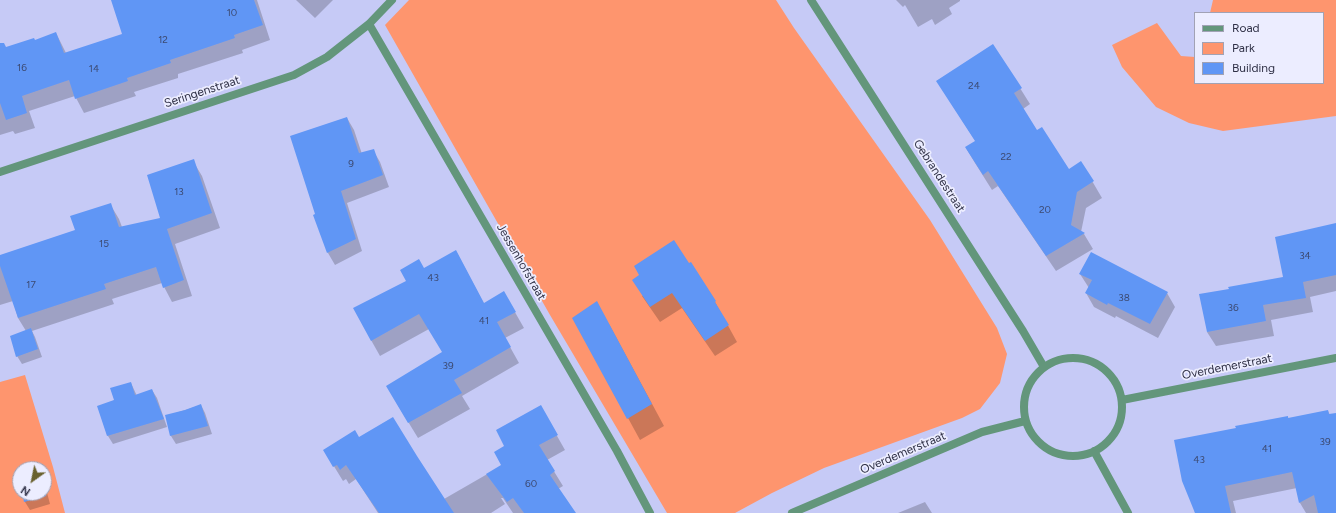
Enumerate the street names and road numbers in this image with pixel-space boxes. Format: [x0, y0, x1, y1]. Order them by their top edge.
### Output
street label: Seringenstraat [162, 73, 242, 111]
street label: Gebrandestraat [910, 137, 968, 215]
street label: Jessenhofstraat [493, 221, 549, 303]
street label: Overdemerstraat [1181, 351, 1273, 383]
street label: Overdemerstraat [858, 429, 948, 477]

